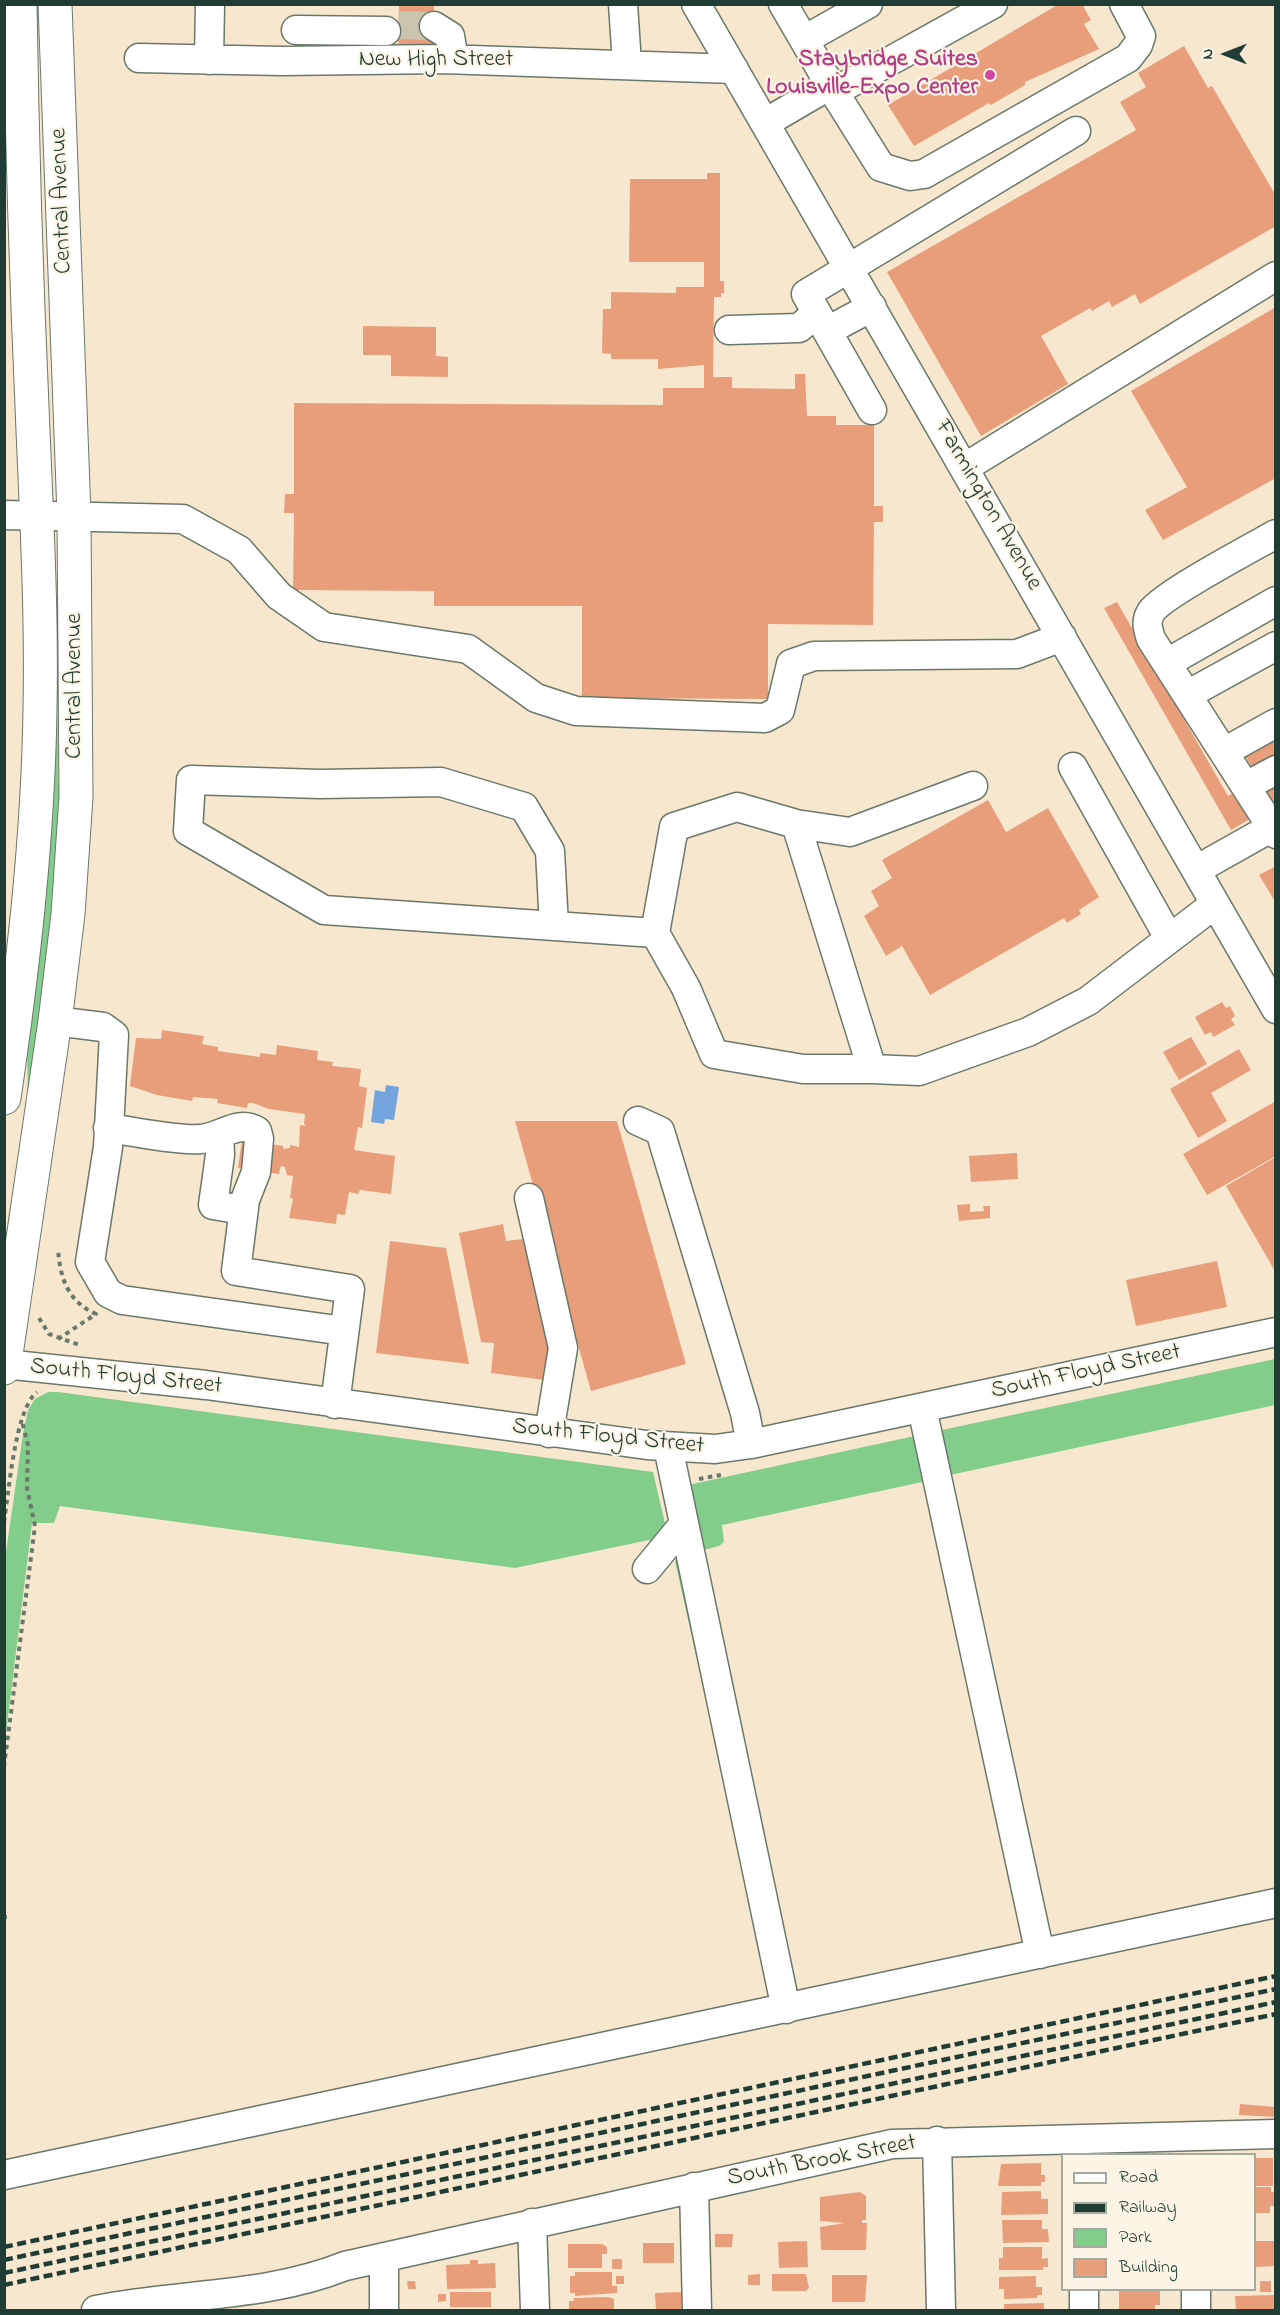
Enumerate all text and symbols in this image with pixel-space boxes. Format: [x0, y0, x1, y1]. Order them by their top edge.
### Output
north arrow [1196, 24, 1256, 84]
street label: New High Street [359, 47, 513, 75]
place label: Staybridge Suites Louisville-Expo Center [766, 47, 978, 103]
text: N [1196, 49, 1220, 59]
marker: Staybridge Suites Louisville-Expo Center [983, 68, 997, 82]
street label: Central Avenue [46, 128, 80, 274]
street label: Farmington Avenue [927, 416, 1047, 596]
street label: Central Avenue [62, 613, 90, 759]
street label: South Floyd Street [989, 1339, 1183, 1407]
street label: South Floyd Street [28, 1354, 224, 1402]
street label: South Floyd Street [510, 1414, 706, 1462]
street label: South Brook Street [725, 2130, 919, 2194]
legend [1061, 2153, 1256, 2291]
text: Road [1119, 2165, 1158, 2191]
text: Railway [1119, 2195, 1176, 2221]
text: Park [1119, 2225, 1152, 2251]
text: Building [1119, 2255, 1178, 2281]

